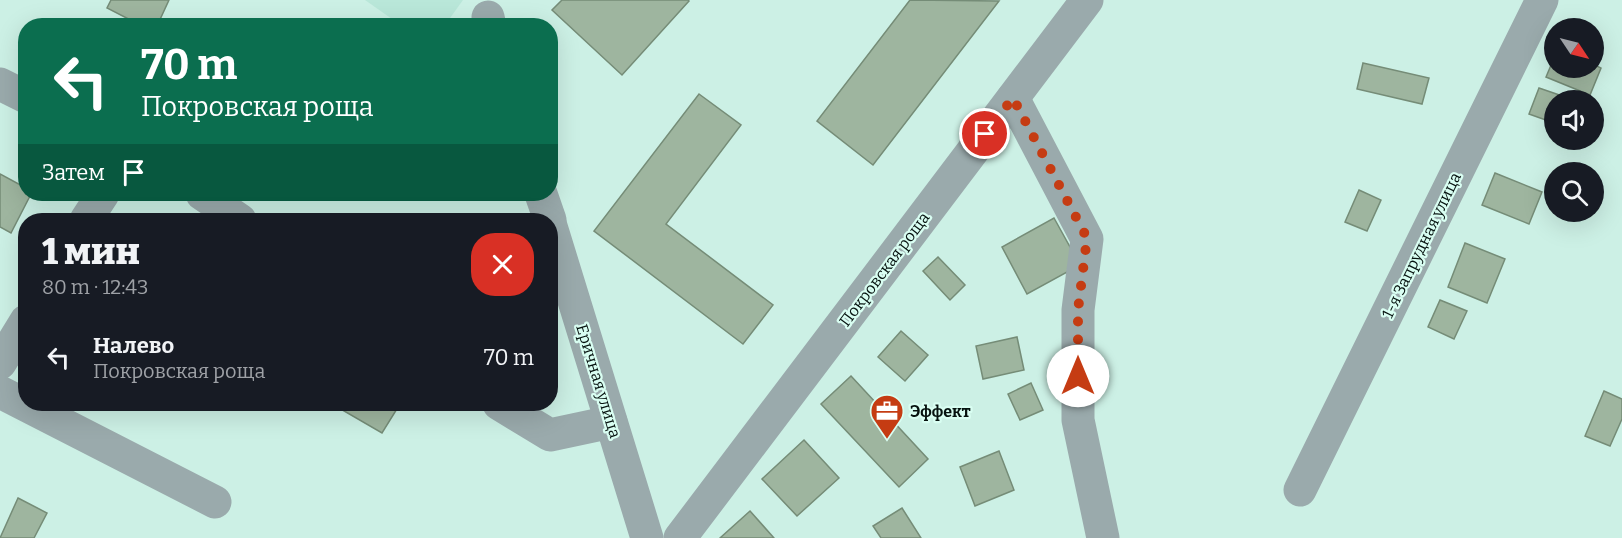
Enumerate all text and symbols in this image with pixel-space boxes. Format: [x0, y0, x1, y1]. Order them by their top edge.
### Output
north arrow [1544, 18, 1604, 78]
map controls [1544, 18, 1604, 222]
text: 70 m [141, 40, 237, 90]
icon: left [42, 42, 120, 120]
button: sound [1544, 90, 1604, 150]
text: Покровская роща [141, 91, 374, 123]
pin [959, 108, 1010, 159]
icon: arrive [968, 117, 1001, 150]
icon: arrive [117, 156, 150, 189]
text: Затем [42, 159, 105, 186]
button: search [1544, 162, 1604, 222]
street label: 1-я Запрудная улица [1378, 169, 1465, 321]
street label: Покровская роща [835, 208, 934, 330]
text: 1 мин [42, 230, 140, 274]
button: close [471, 233, 534, 296]
text: 80 m · 12:43 [42, 275, 148, 299]
street label: Еричная улица [572, 322, 625, 441]
text: Налево [93, 332, 174, 359]
icon: left [42, 341, 75, 374]
text: 70 m [484, 344, 534, 371]
position arrow [1046, 344, 1110, 408]
text: Покровская роща [93, 359, 265, 383]
office icon: Эффект [869, 393, 905, 440]
place label: Эффект [910, 402, 971, 421]

